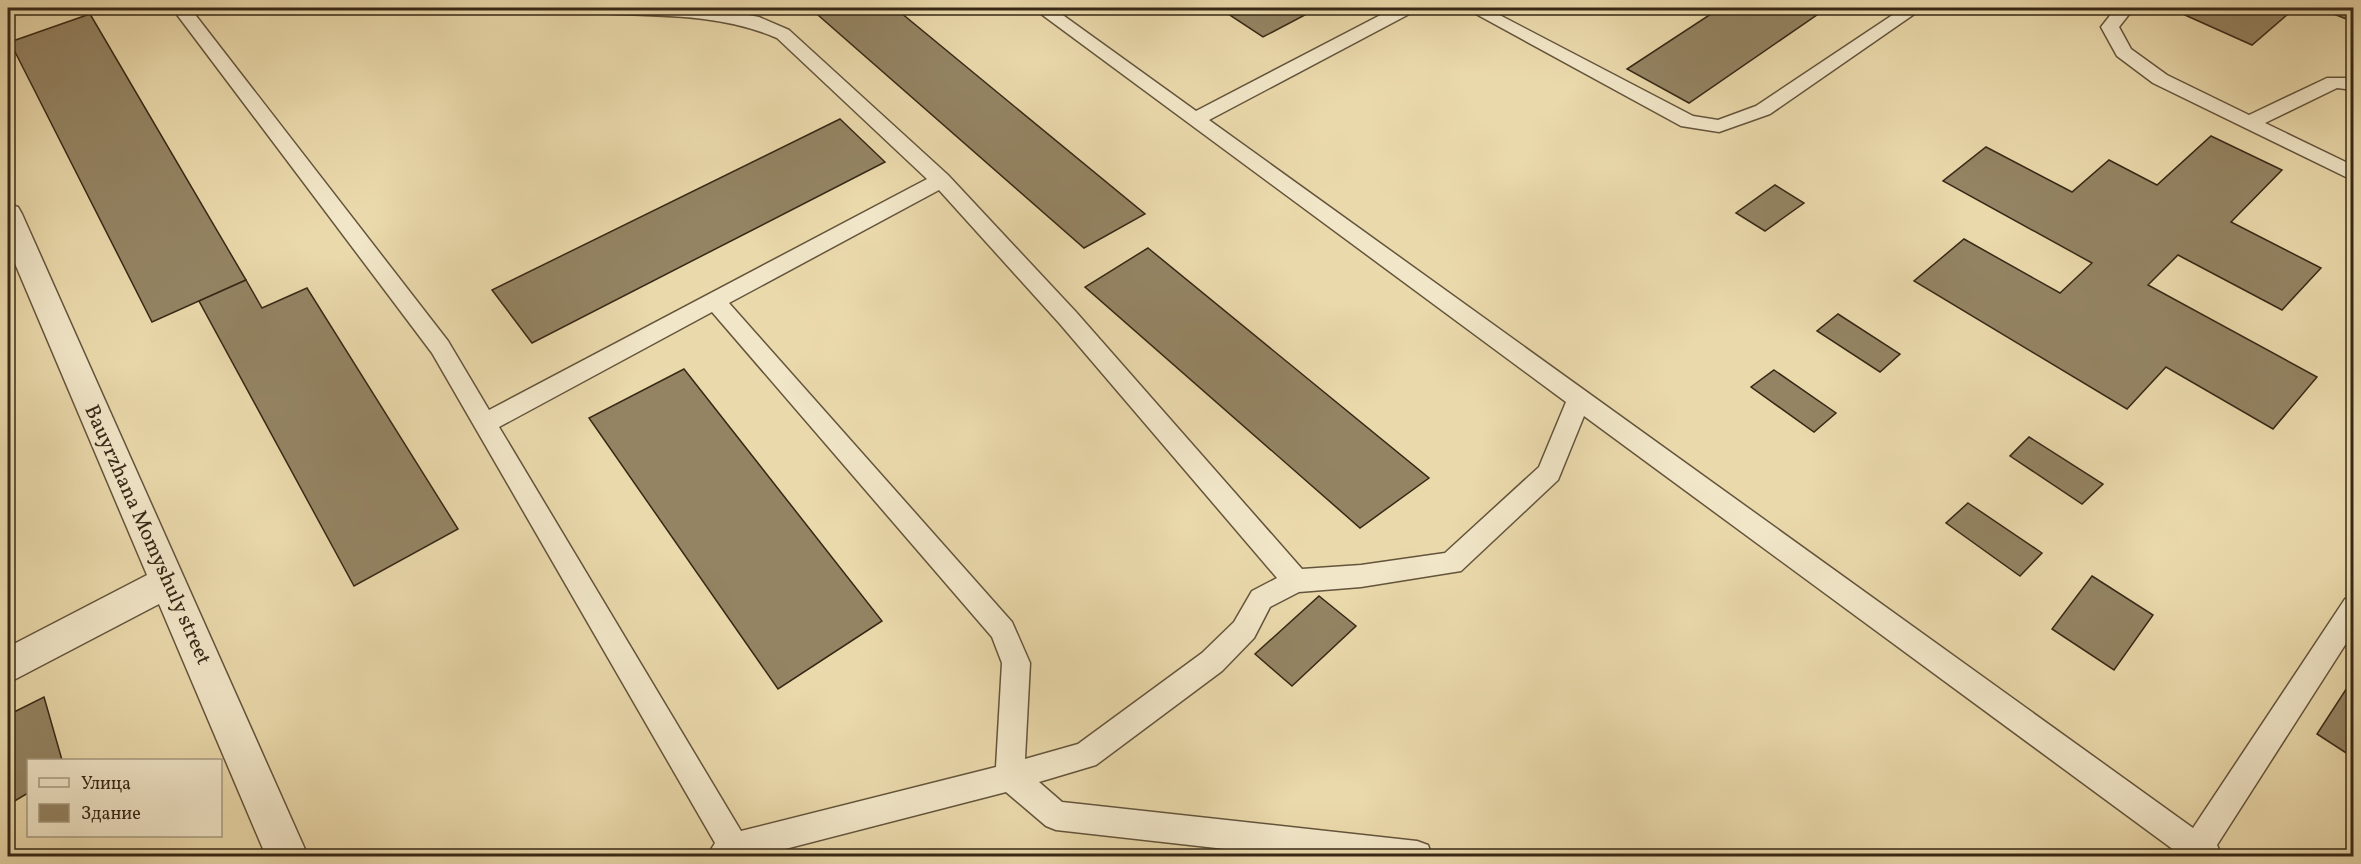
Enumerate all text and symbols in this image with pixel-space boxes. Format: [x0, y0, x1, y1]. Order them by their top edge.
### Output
street label: Bauyrzhana Momyshuly street [76, 400, 218, 670]
legend [27, 759, 222, 837]
text: Улица [81, 772, 131, 797]
text: Здание [81, 802, 141, 827]

